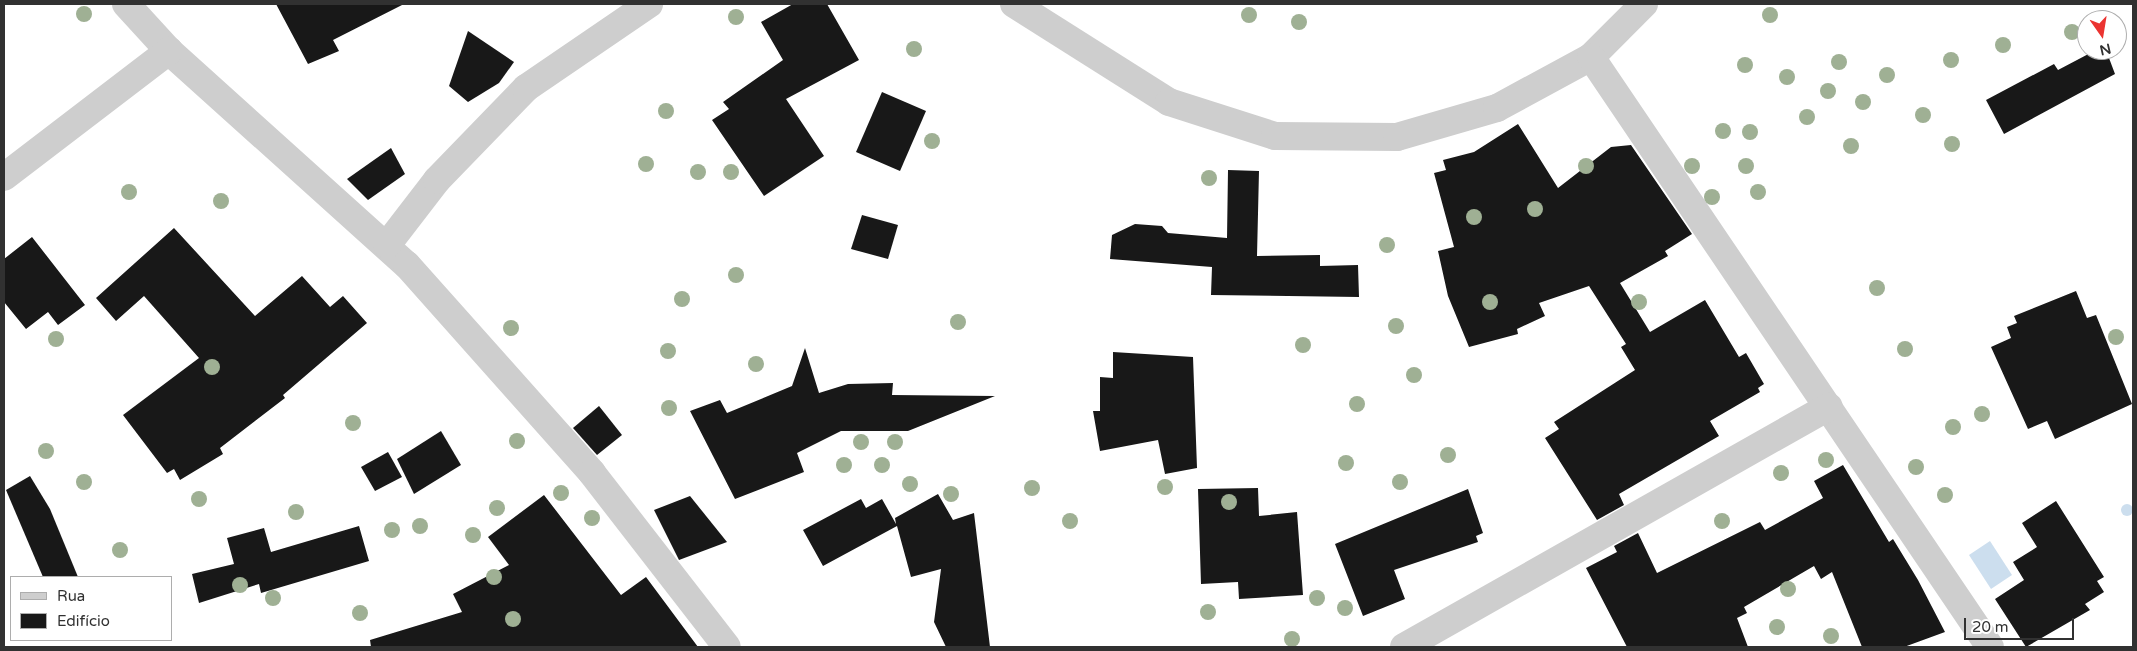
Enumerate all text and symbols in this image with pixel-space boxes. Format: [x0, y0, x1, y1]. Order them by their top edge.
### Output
north arrow [2077, 10, 2127, 60]
text: N [2098, 40, 2113, 59]
legend [10, 576, 172, 641]
text: Rua [57, 587, 85, 605]
scale bar [1967, 608, 2077, 640]
text: Edifício [57, 612, 110, 630]
text: 20 m [1972, 618, 2009, 636]

